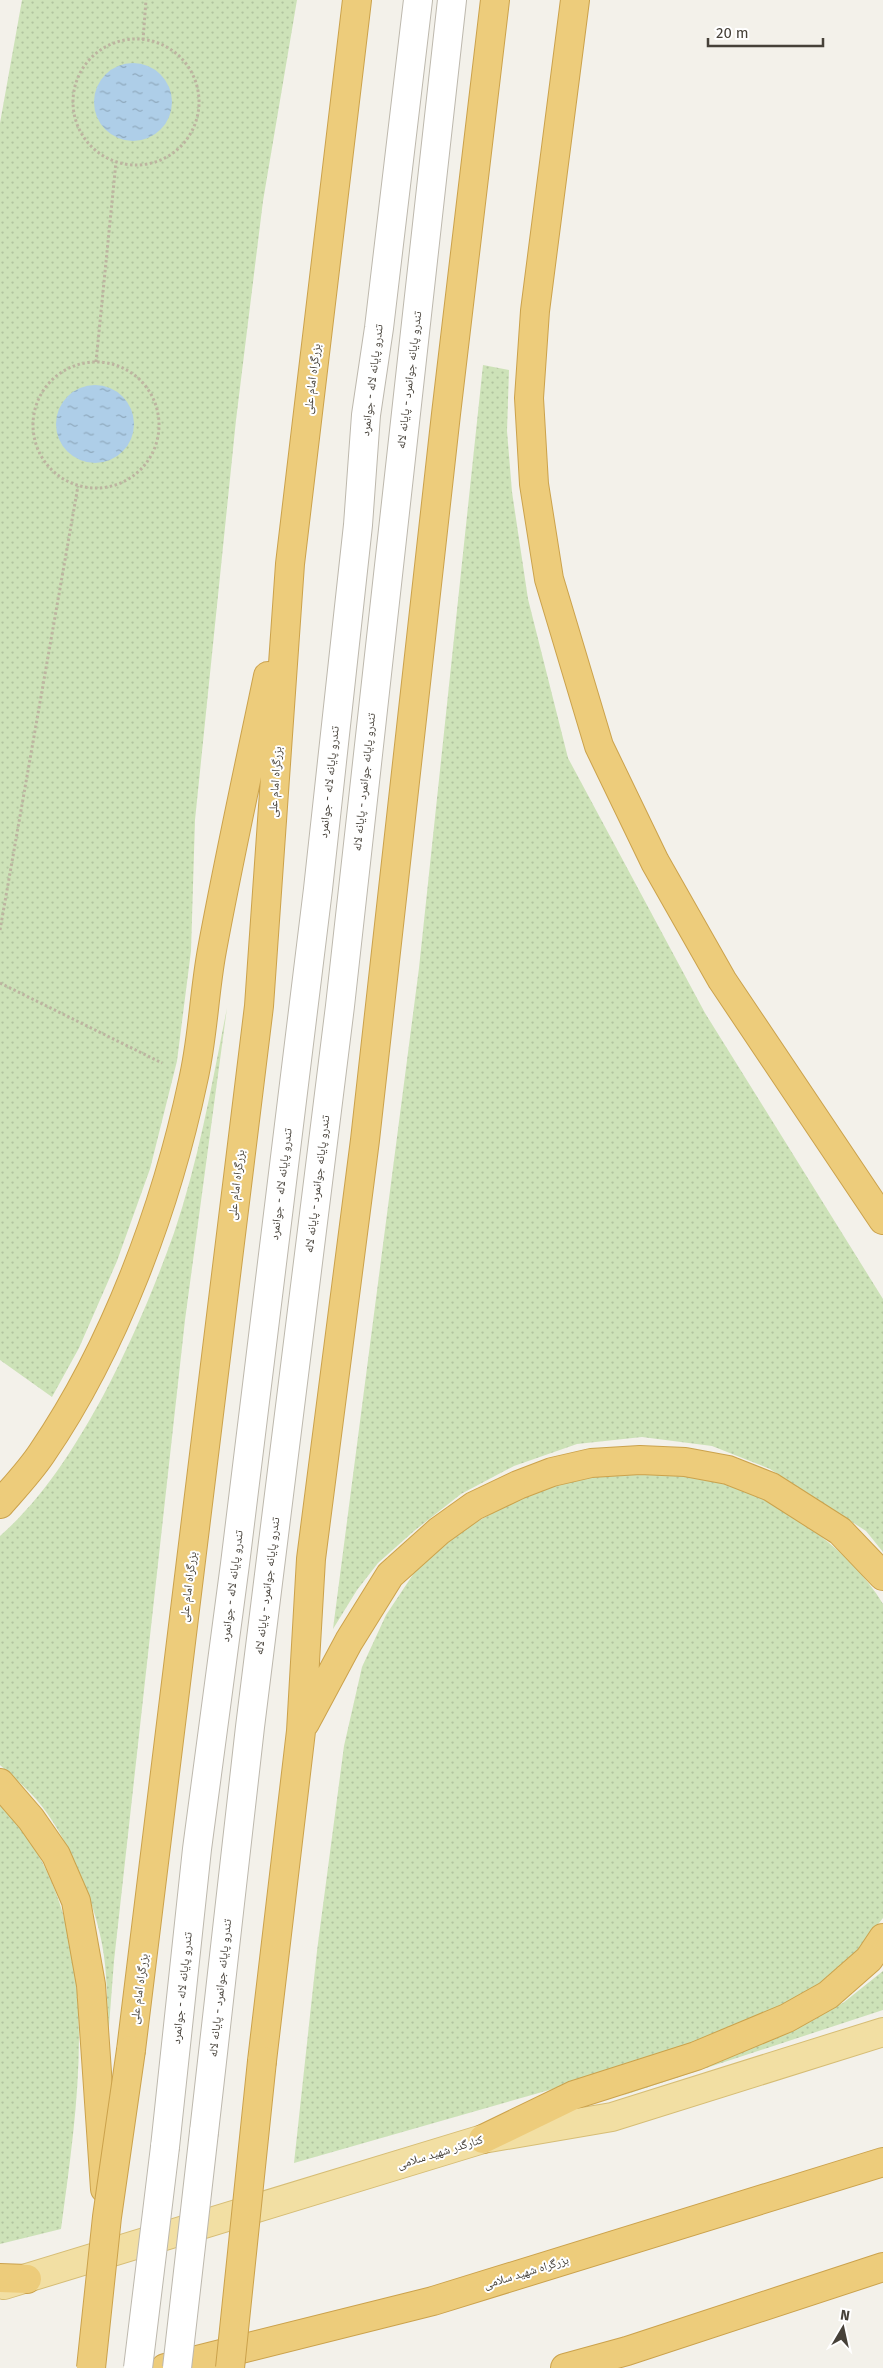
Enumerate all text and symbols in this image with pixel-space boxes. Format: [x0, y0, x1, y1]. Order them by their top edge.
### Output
scale bar [708, 15, 823, 47]
text: 20 m [716, 24, 749, 42]
street label: تندرو پایانه جوانمرد - پایانه لاله [394, 310, 425, 450]
street label: تندرو پایانه لاله - جوانمرد [358, 323, 386, 437]
street label: بزرگراه امام علی [301, 343, 324, 415]
street label: تندرو پایانه جوانمرد - پایانه لاله [350, 712, 378, 852]
street label: تندرو پایانه لاله - جوانمرد [316, 725, 342, 839]
street label: بزرگراه امام علی [266, 746, 285, 818]
street label: تندرو پایانه جوانمرد - پایانه لاله [302, 1114, 333, 1254]
street label: تندرو پایانه لاله - جوانمرد [267, 1127, 295, 1241]
street label: بزرگراه امام علی [225, 1149, 248, 1221]
street label: تندرو پایانه جوانمرد - پایانه لاله [252, 1516, 283, 1656]
street label: تندرو پایانه لاله - جوانمرد [218, 1529, 246, 1643]
street label: بزرگراه امام علی [177, 1551, 200, 1623]
street label: تندرو پایانه جوانمرد - پایانه لاله [206, 1918, 234, 2058]
street label: تندرو پایانه لاله - جوانمرد [169, 1931, 195, 2045]
street label: بزرگراه امام علی [127, 1953, 152, 2025]
street label: کنارگذر شهید سلامی [395, 2132, 485, 2172]
street label: بزرگراه شهید سلامی [482, 2252, 570, 2292]
north arrow [818, 2303, 868, 2353]
text: N [839, 2307, 851, 2325]

